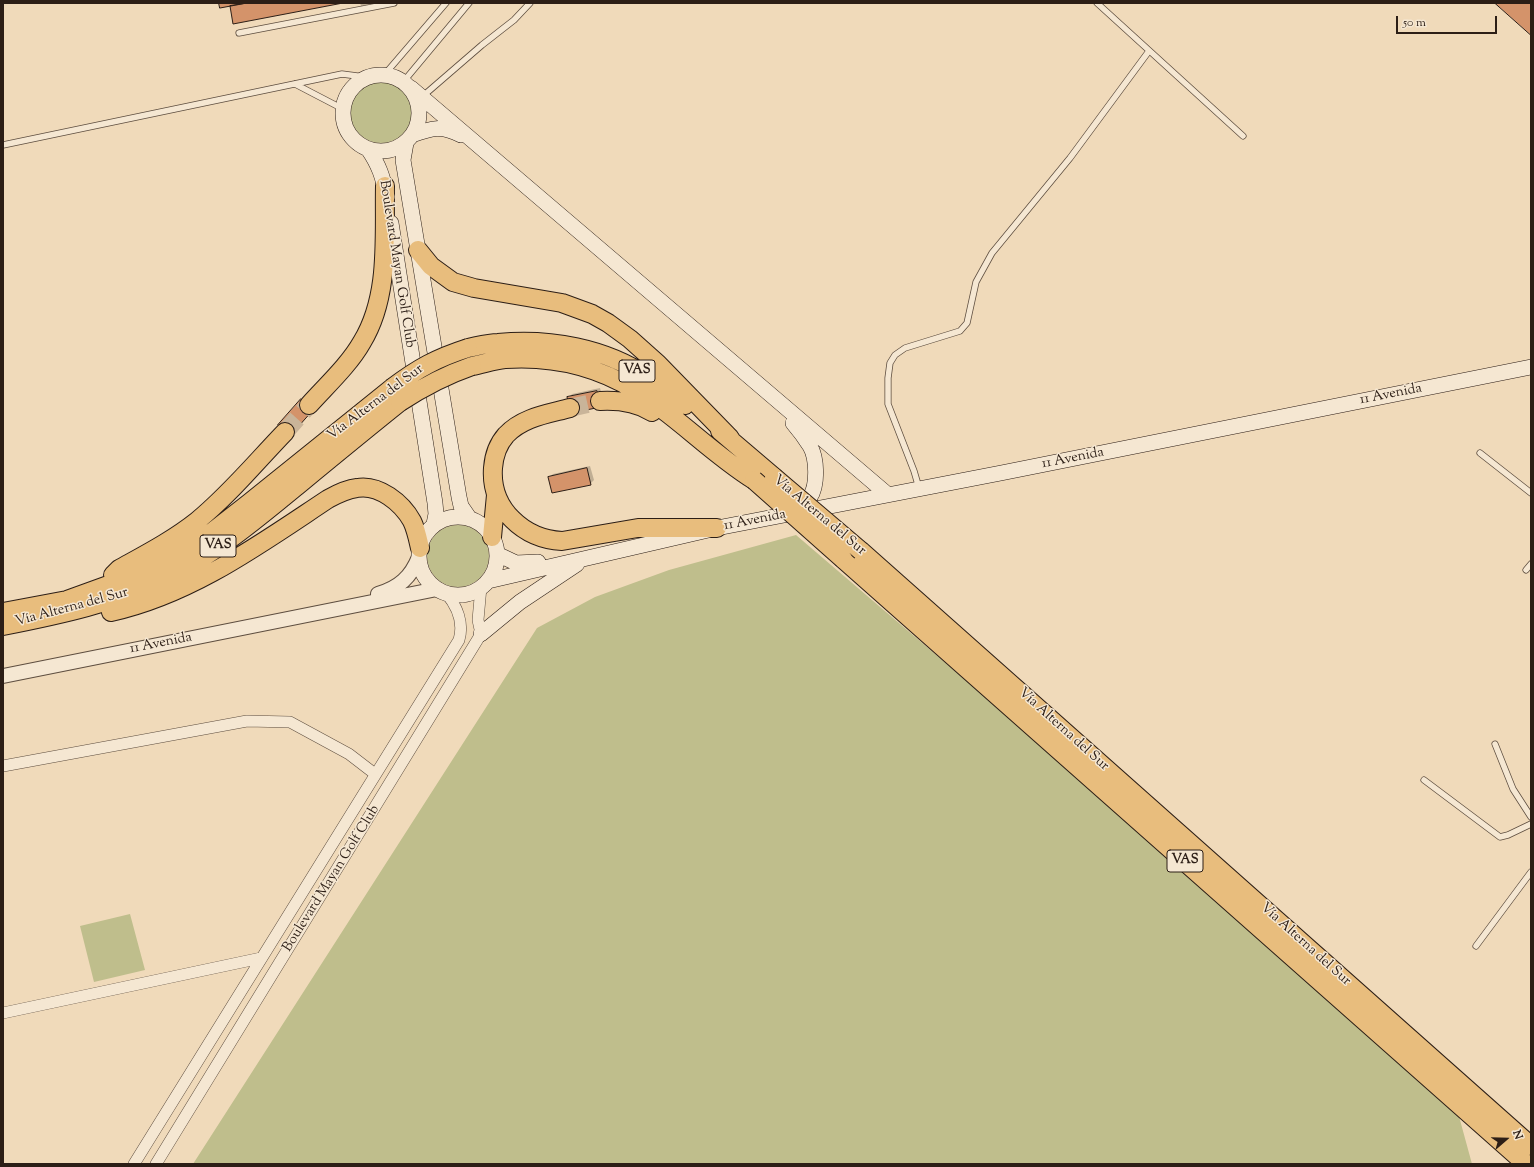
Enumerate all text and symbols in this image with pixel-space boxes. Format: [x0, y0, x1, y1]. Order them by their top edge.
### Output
scale bar [1398, 8, 1499, 34]
text: 50 m [1403, 14, 1426, 32]
street label: Boulevard Mayan Golf Club [374, 179, 418, 349]
road number: VAS [619, 360, 655, 382]
street label: Vía Alterna del Sur [325, 361, 427, 445]
street label: 11 Avenida [1358, 381, 1424, 409]
street label: 11 Avenida [1040, 445, 1106, 473]
street label: Vía Alterna del Sur [769, 472, 869, 560]
street label: 11 Avenida [722, 507, 788, 535]
road number: VAS [200, 535, 236, 557]
street label: Vía Alterna del Sur [14, 585, 130, 631]
street label: 11 Avenida [128, 630, 194, 658]
street label: Vía Alterna del Sur [1014, 685, 1112, 775]
street label: Boulevard Mayan Golf Club [280, 803, 384, 955]
road number: VAS [1167, 850, 1203, 872]
street label: Vía Alterna del Sur [1256, 900, 1354, 990]
north arrow [1486, 1119, 1526, 1159]
text: N [1508, 1128, 1526, 1142]

